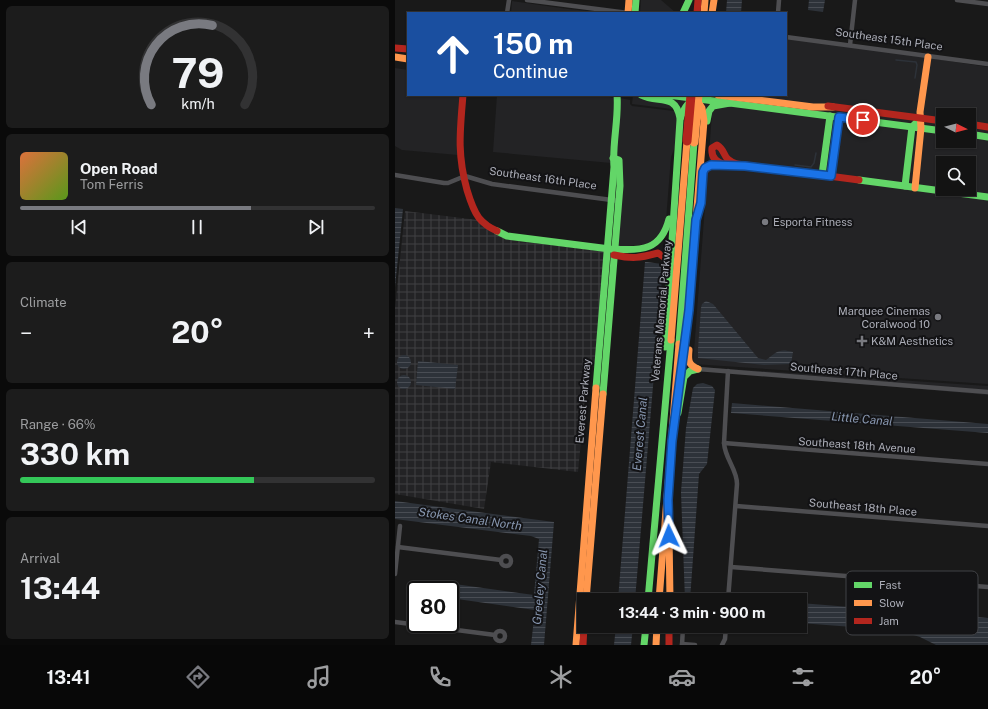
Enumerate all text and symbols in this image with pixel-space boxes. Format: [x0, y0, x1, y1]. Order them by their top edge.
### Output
street label: Southeast 15th Place [834, 26, 944, 52]
text: 150 m [493, 27, 573, 60]
icon: ahead [427, 28, 479, 80]
text: 79 [171, 48, 224, 97]
text: Continue [493, 61, 568, 82]
text: km/h [181, 94, 214, 111]
pin [846, 103, 880, 137]
north arrow [936, 108, 976, 148]
map controls [936, 108, 976, 196]
icon: arrive [852, 109, 874, 131]
button: search [936, 156, 976, 196]
text: Open Road [80, 160, 158, 177]
street label: Southeast 16th Place [489, 165, 597, 191]
text: Tom Ferris [80, 177, 143, 192]
icon: previous [68, 216, 90, 238]
icon: pause [186, 216, 208, 238]
icon: next [305, 216, 327, 238]
place label: Esporta Fitness [773, 216, 853, 228]
marker: Esporta Fitness [760, 217, 770, 227]
street label: Veterans Memorial Parkway [649, 239, 673, 383]
text: Climate [20, 295, 67, 310]
place label: Marquee Cinemas Coralwood 10 [838, 305, 930, 330]
marker: Marquee Cinemas Coralwood 10 [933, 312, 943, 322]
text: 20° [171, 314, 224, 350]
text: − [20, 320, 32, 346]
text: + [363, 320, 375, 346]
marker: K&M Aesthetics [856, 335, 868, 347]
place label: K&M Aesthetics [871, 335, 954, 347]
street label: Everest Parkway [573, 358, 593, 444]
street label: Southeast 17th Place [790, 360, 898, 382]
water label: Everest Canal [630, 396, 650, 472]
water label: Little Canal [831, 409, 893, 429]
text: Range · 66% [20, 417, 96, 432]
street label: Southeast 18th Avenue [798, 435, 916, 455]
text: 330 km [20, 436, 130, 472]
street label: Southeast 18th Place [808, 496, 918, 518]
water label: Stokes Canal North [417, 505, 523, 533]
position arrow [648, 515, 690, 557]
water label: Greeley Canal [530, 549, 550, 625]
text: Arrival [20, 551, 60, 566]
text: 13:44 [20, 570, 100, 606]
legend [846, 571, 978, 635]
text: Fast [879, 579, 901, 591]
speed limit sign: 80 [407, 581, 459, 633]
text: Slow [879, 597, 905, 609]
text: 13:44 · 3 min · 900 m [619, 604, 765, 621]
text: Jam [879, 615, 899, 627]
icon: directions [184, 663, 212, 691]
icon: music [305, 663, 333, 691]
icon: phone [426, 663, 454, 691]
icon: climate [547, 663, 575, 691]
icon: car [668, 663, 696, 691]
icon: filters [789, 663, 817, 691]
text: 13:41 [47, 667, 91, 688]
text: 20° [910, 667, 941, 688]

